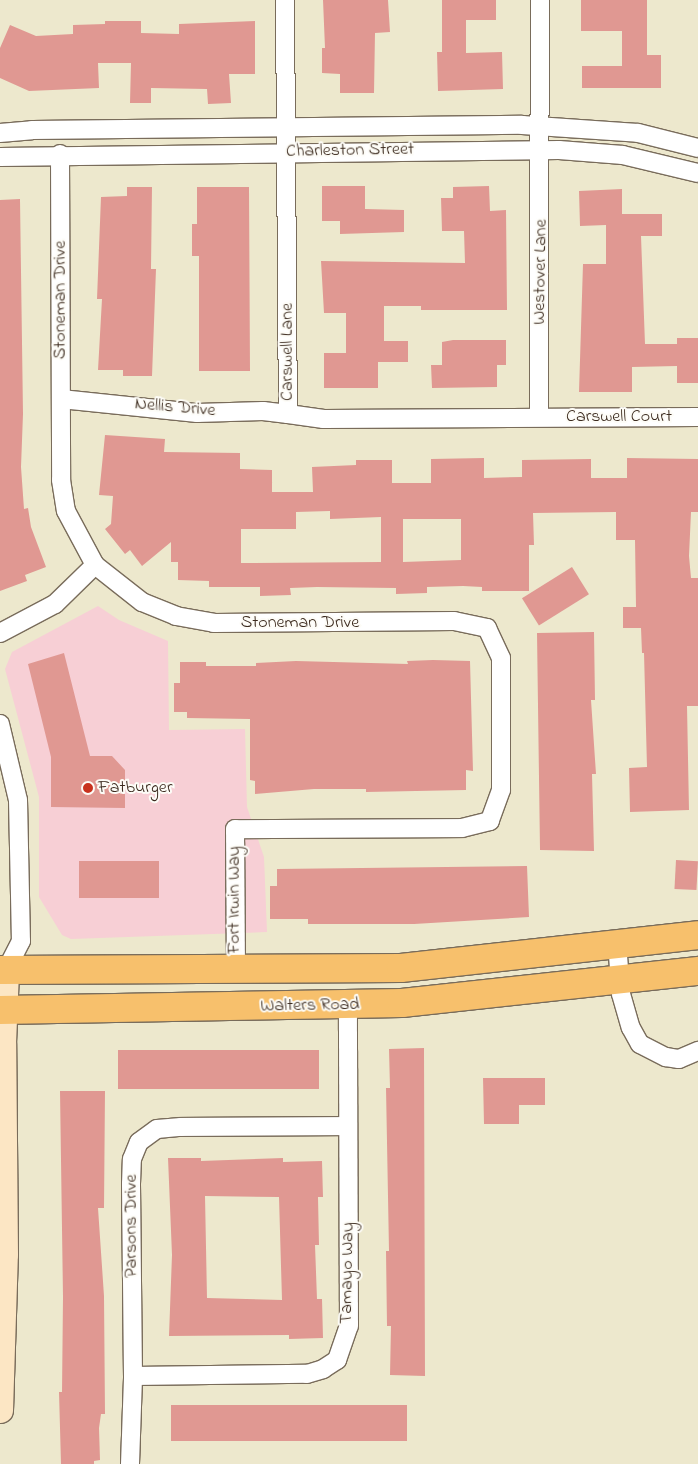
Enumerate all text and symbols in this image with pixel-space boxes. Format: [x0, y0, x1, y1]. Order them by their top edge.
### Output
street label: Charleston Street [286, 139, 414, 163]
street label: Westover Lane [529, 219, 553, 325]
street label: Stoneman Drive [50, 241, 72, 359]
street label: Carswell Lane [277, 303, 299, 401]
street label: Nellis Drive [134, 394, 216, 422]
street label: Carswell Court [566, 406, 672, 428]
street label: Stoneman Drive [241, 612, 359, 634]
place label: Fatburger [98, 777, 173, 799]
marker: Fatburger [82, 782, 94, 794]
street label: Fort Irwin Way [224, 846, 246, 954]
street label: Walters Road [260, 994, 360, 1018]
street label: Parsons Drive [121, 1174, 143, 1278]
street label: Tamayo Way [336, 1222, 360, 1324]

